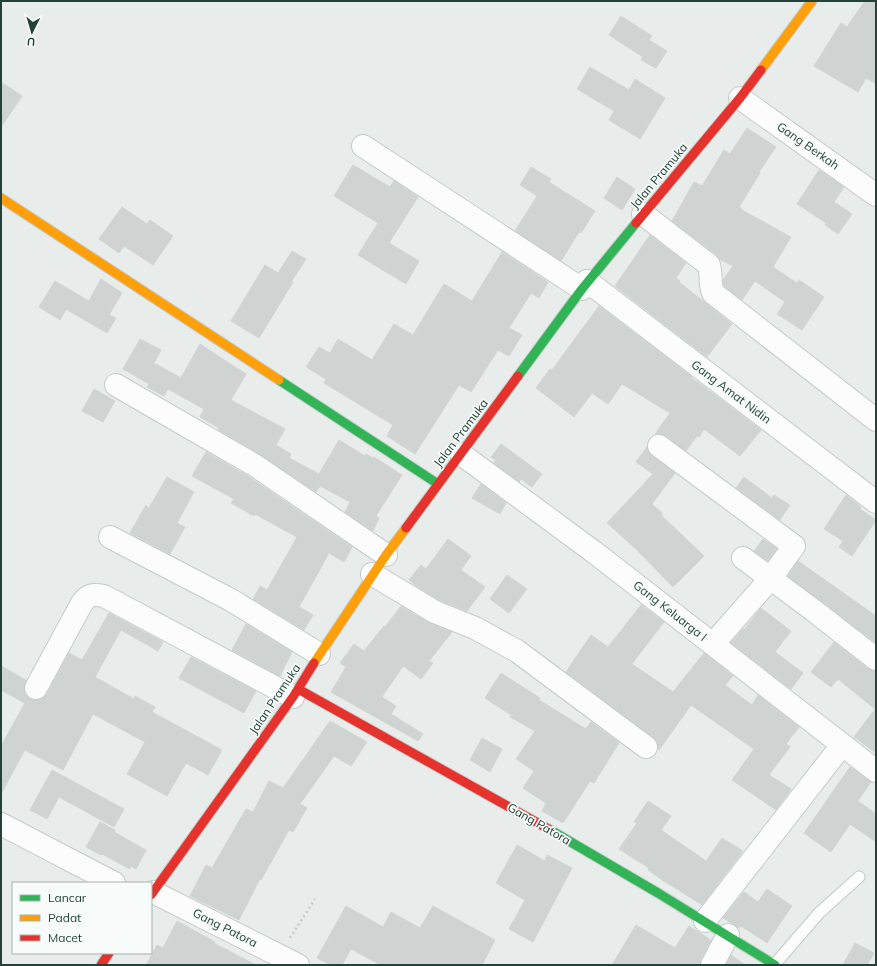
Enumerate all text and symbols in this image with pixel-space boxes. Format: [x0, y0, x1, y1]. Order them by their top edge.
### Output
north arrow [12, 12, 52, 52]
text: U [26, 35, 36, 49]
street label: Gang Berkah [774, 119, 842, 173]
street label: Jalan Pramuka [627, 140, 691, 212]
street label: Gang Amat Nidin [688, 357, 774, 427]
street label: Jalan Pramuka [430, 396, 491, 470]
street label: Gang Keluarga I [631, 577, 710, 644]
street label: Jalan Pramuka [246, 661, 304, 737]
street label: Gang Patora [505, 799, 574, 848]
legend [12, 882, 152, 954]
text: Lancar [48, 890, 87, 905]
street label: Gang Patora [190, 905, 260, 950]
text: Padat [48, 910, 81, 925]
text: Macet [48, 930, 82, 945]

